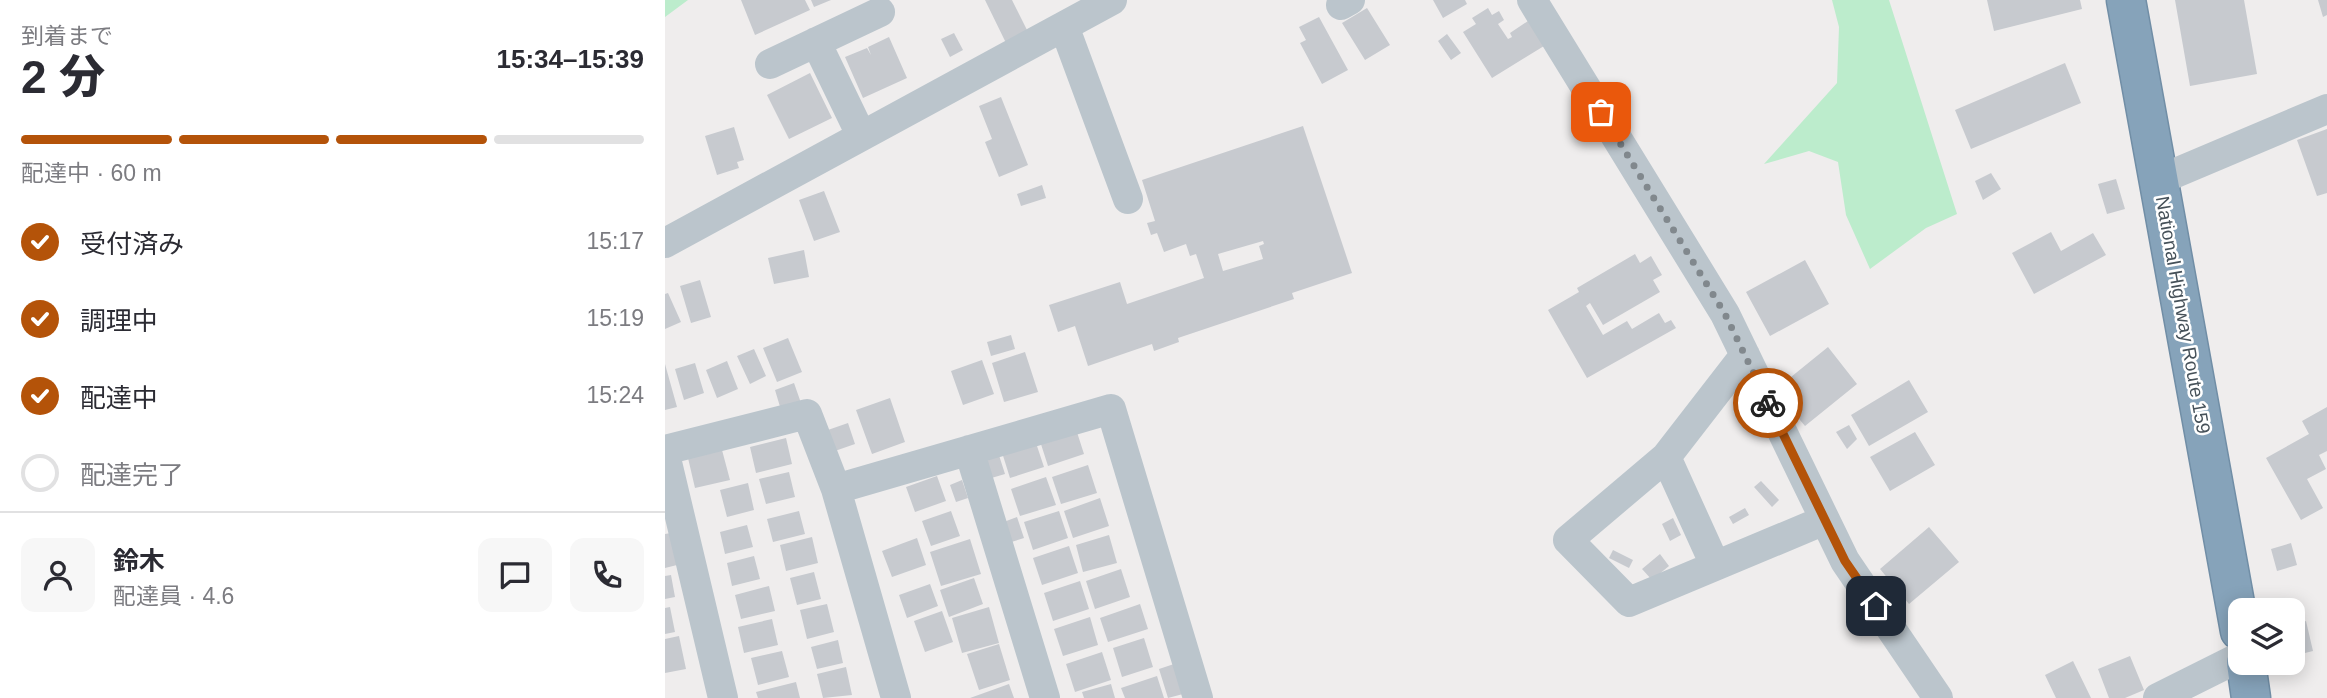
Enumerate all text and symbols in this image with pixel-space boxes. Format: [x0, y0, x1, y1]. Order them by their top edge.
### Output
text: 到着まで [21, 23, 113, 49]
text: 15:34–15:39 [497, 44, 644, 74]
text: 2 分 [21, 51, 105, 103]
pin [1571, 82, 1631, 142]
icon: bag [1582, 93, 1620, 131]
text: 配達中 · 60 m [21, 160, 162, 186]
street label: National Highway Route 159 [2152, 195, 2214, 435]
icon: check [21, 223, 59, 261]
text: 15:17 [586, 228, 644, 254]
text: 受付済み [80, 229, 184, 259]
icon: check [21, 300, 59, 338]
text: 15:19 [586, 305, 644, 331]
text: 調理中 [80, 306, 158, 336]
courier [1733, 368, 1803, 438]
icon: check [21, 377, 59, 415]
text: 15:24 [586, 382, 644, 408]
text: 配達中 [80, 383, 158, 413]
icon: bike [1749, 384, 1787, 422]
text: 配達完了 [80, 460, 184, 490]
button: person [21, 538, 95, 612]
button: chat [478, 538, 552, 612]
button: phone [570, 538, 644, 612]
text: 鈴木 [113, 546, 165, 576]
pin [1846, 576, 1906, 636]
text: 配達員 · 4.6 [113, 583, 234, 609]
icon: home [1857, 587, 1895, 625]
map controls [2228, 598, 2305, 675]
button: layers [2228, 598, 2305, 675]

